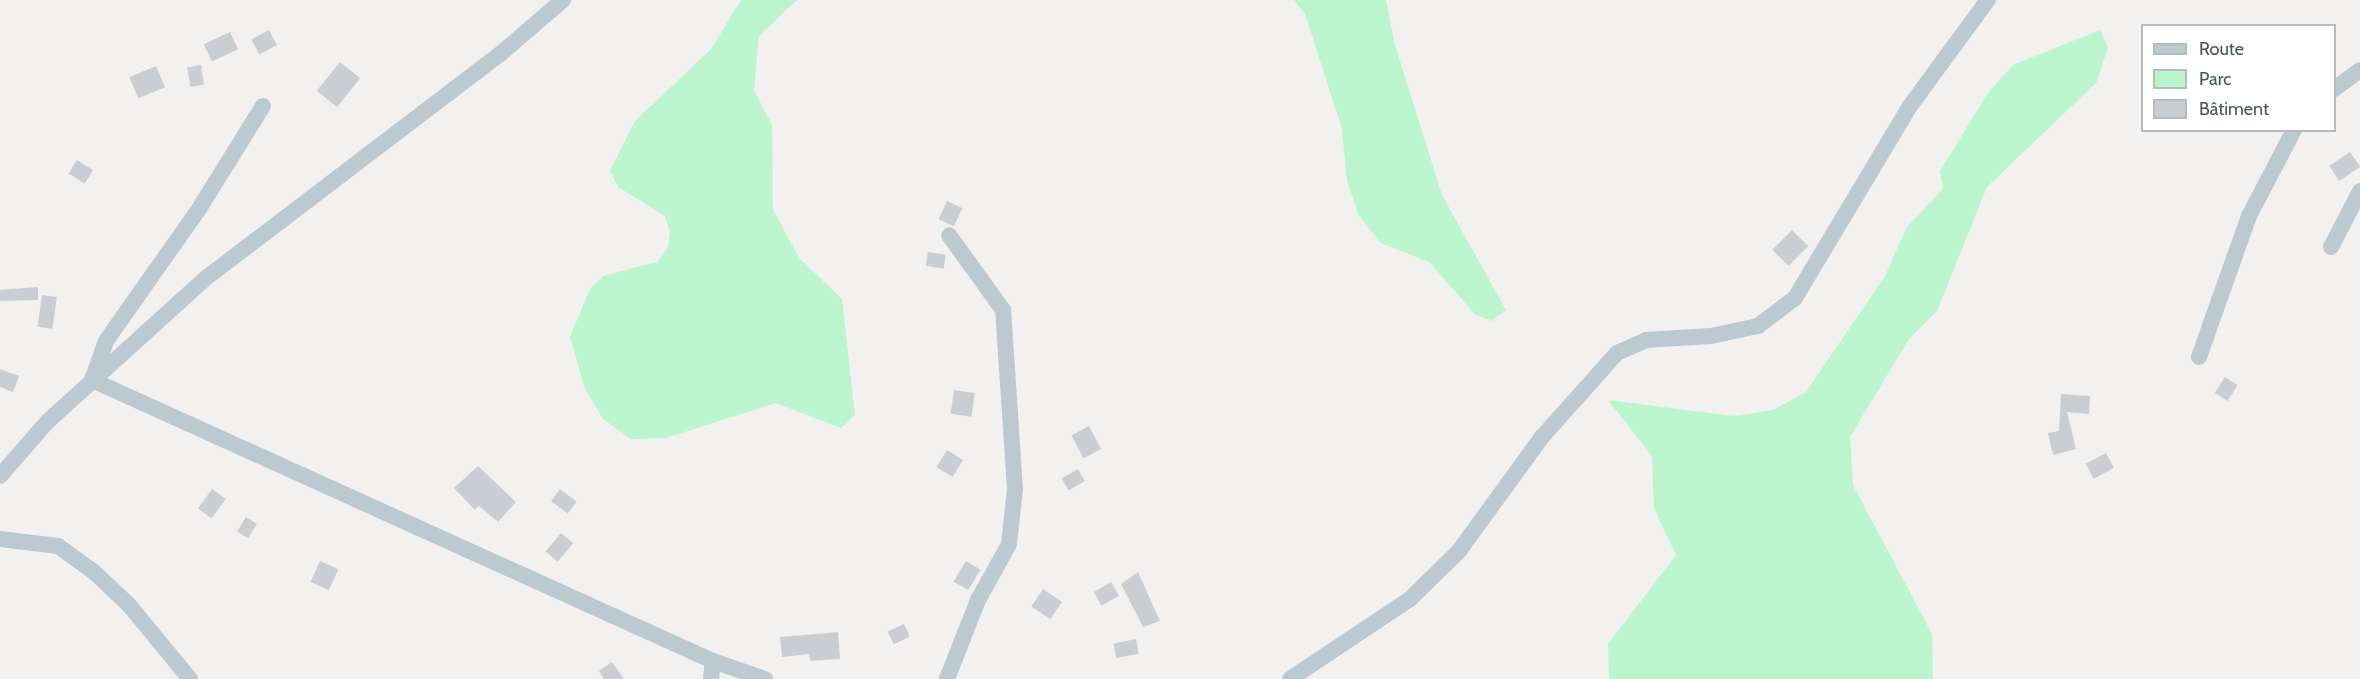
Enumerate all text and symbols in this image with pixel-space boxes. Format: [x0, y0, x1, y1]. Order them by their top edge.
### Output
legend [2141, 24, 2336, 132]
text: Route [2199, 38, 2244, 60]
text: Parc [2199, 68, 2231, 90]
text: Bâtiment [2199, 98, 2269, 120]

